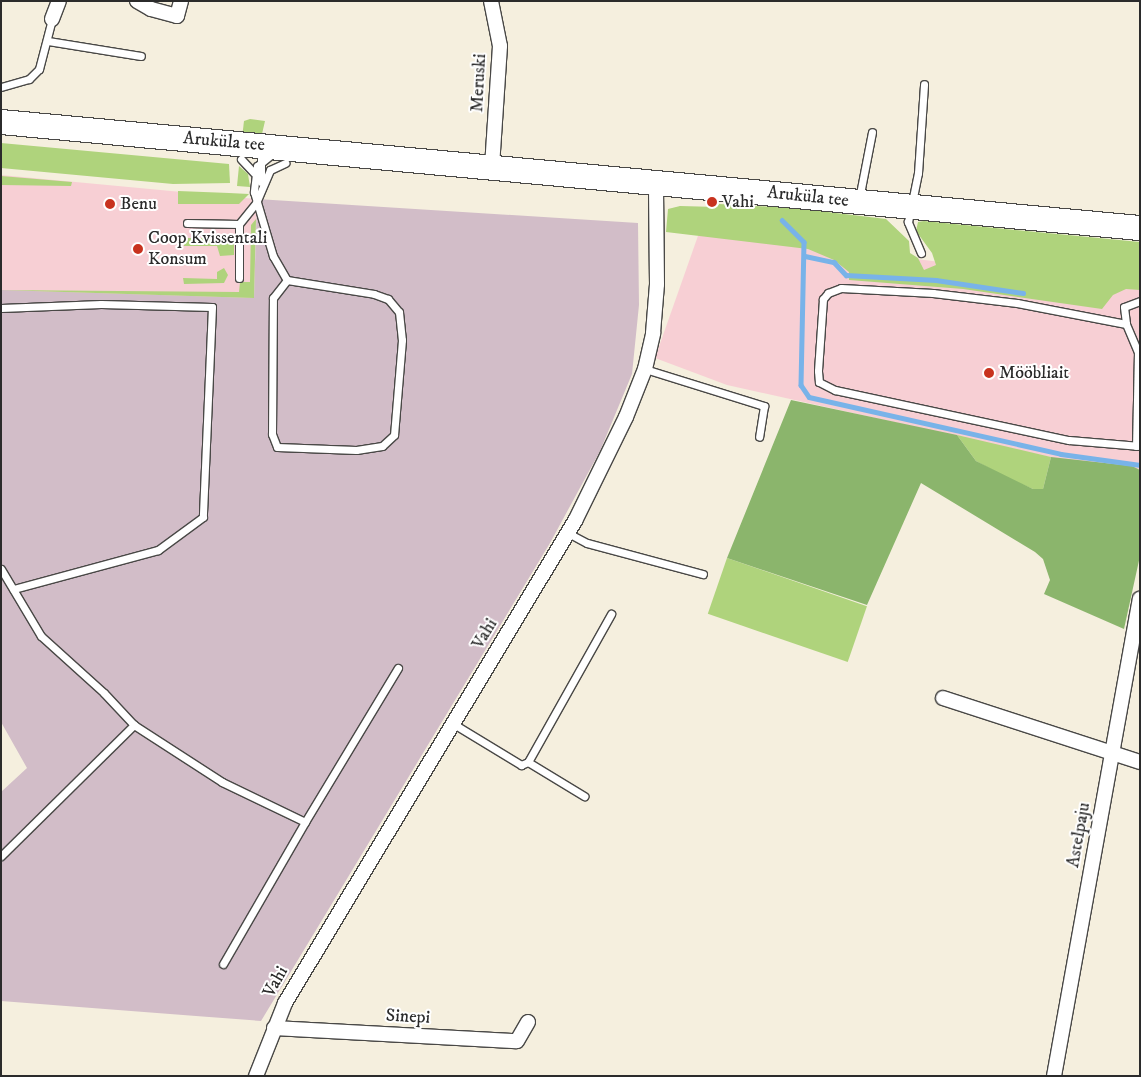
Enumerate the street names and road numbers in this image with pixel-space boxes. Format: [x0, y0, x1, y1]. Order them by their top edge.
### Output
street label: Meruski [467, 53, 491, 113]
street label: Aruküla tee [182, 128, 266, 156]
street label: Aruküla tee [766, 182, 850, 212]
street label: Vahi [468, 615, 502, 653]
street label: Astelpaju [1063, 801, 1095, 869]
street label: Vahi [259, 963, 293, 1001]
street label: Sinepi [385, 1005, 431, 1029]

